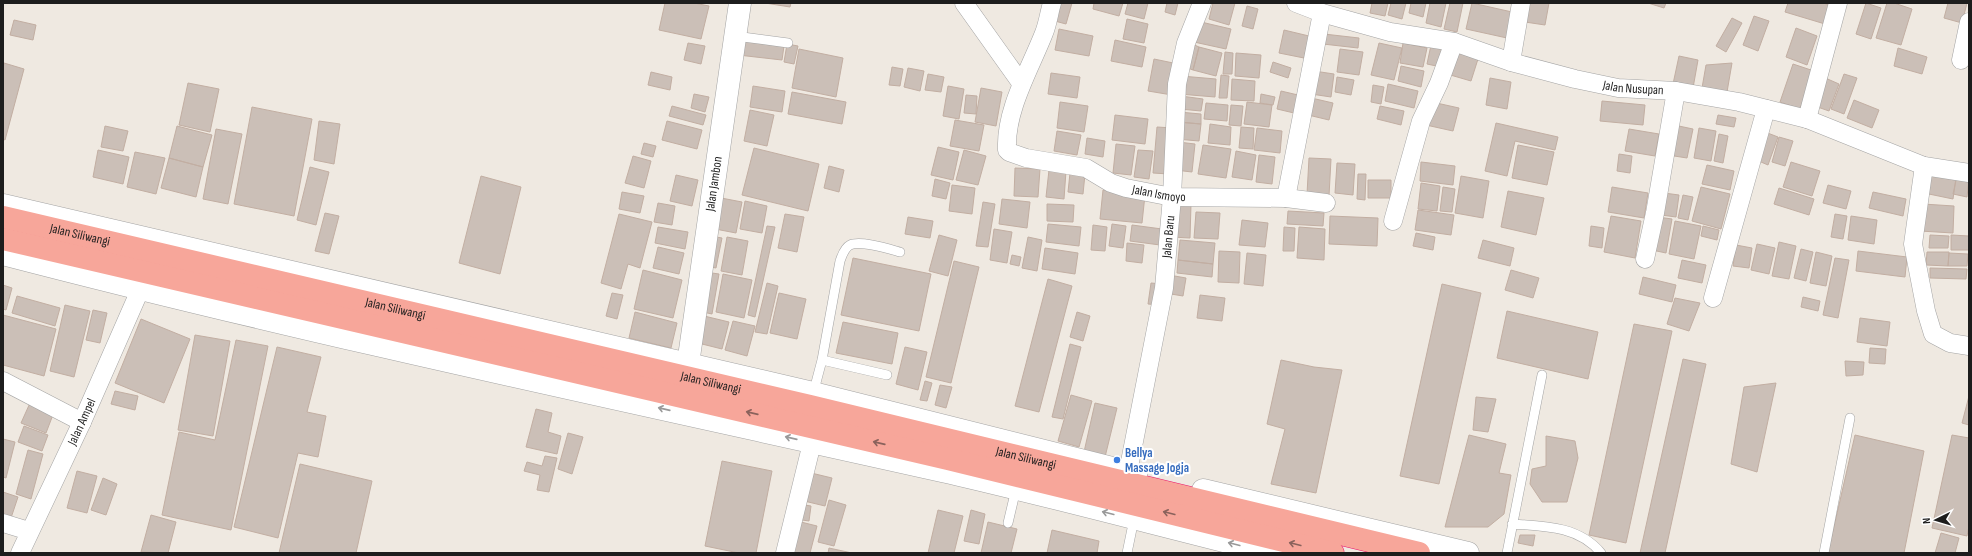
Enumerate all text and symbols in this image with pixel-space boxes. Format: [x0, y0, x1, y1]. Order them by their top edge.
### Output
street label: Jalan Nusupan [1600, 77, 1664, 98]
street label: Jalan Jambon [702, 155, 726, 213]
street label: Jalan Ismoyo [1130, 181, 1186, 205]
street label: Jalan Baru [1159, 215, 1178, 260]
street label: Jalan Siliwangi [47, 220, 112, 250]
street label: Jalan Siliwangi [363, 294, 427, 324]
street label: Jalan Siliwangi [678, 368, 742, 398]
street label: Jalan Ampel [64, 396, 99, 449]
one-way arrow [658, 405, 671, 413]
one-way arrow [746, 409, 759, 417]
one-way arrow [785, 434, 798, 442]
one-way arrow [873, 438, 886, 446]
street label: Jalan Siliwangi [993, 443, 1058, 473]
place label: Bellya Massage Jogja [1125, 445, 1189, 476]
marker: Bellya Massage Jogja [1112, 455, 1122, 465]
north arrow [1916, 500, 1956, 540]
one-way arrow [1102, 508, 1115, 516]
one-way arrow [1162, 508, 1175, 516]
text: N [1920, 517, 1933, 524]
one-way arrow [1228, 539, 1241, 547]
one-way arrow [1289, 539, 1302, 547]

